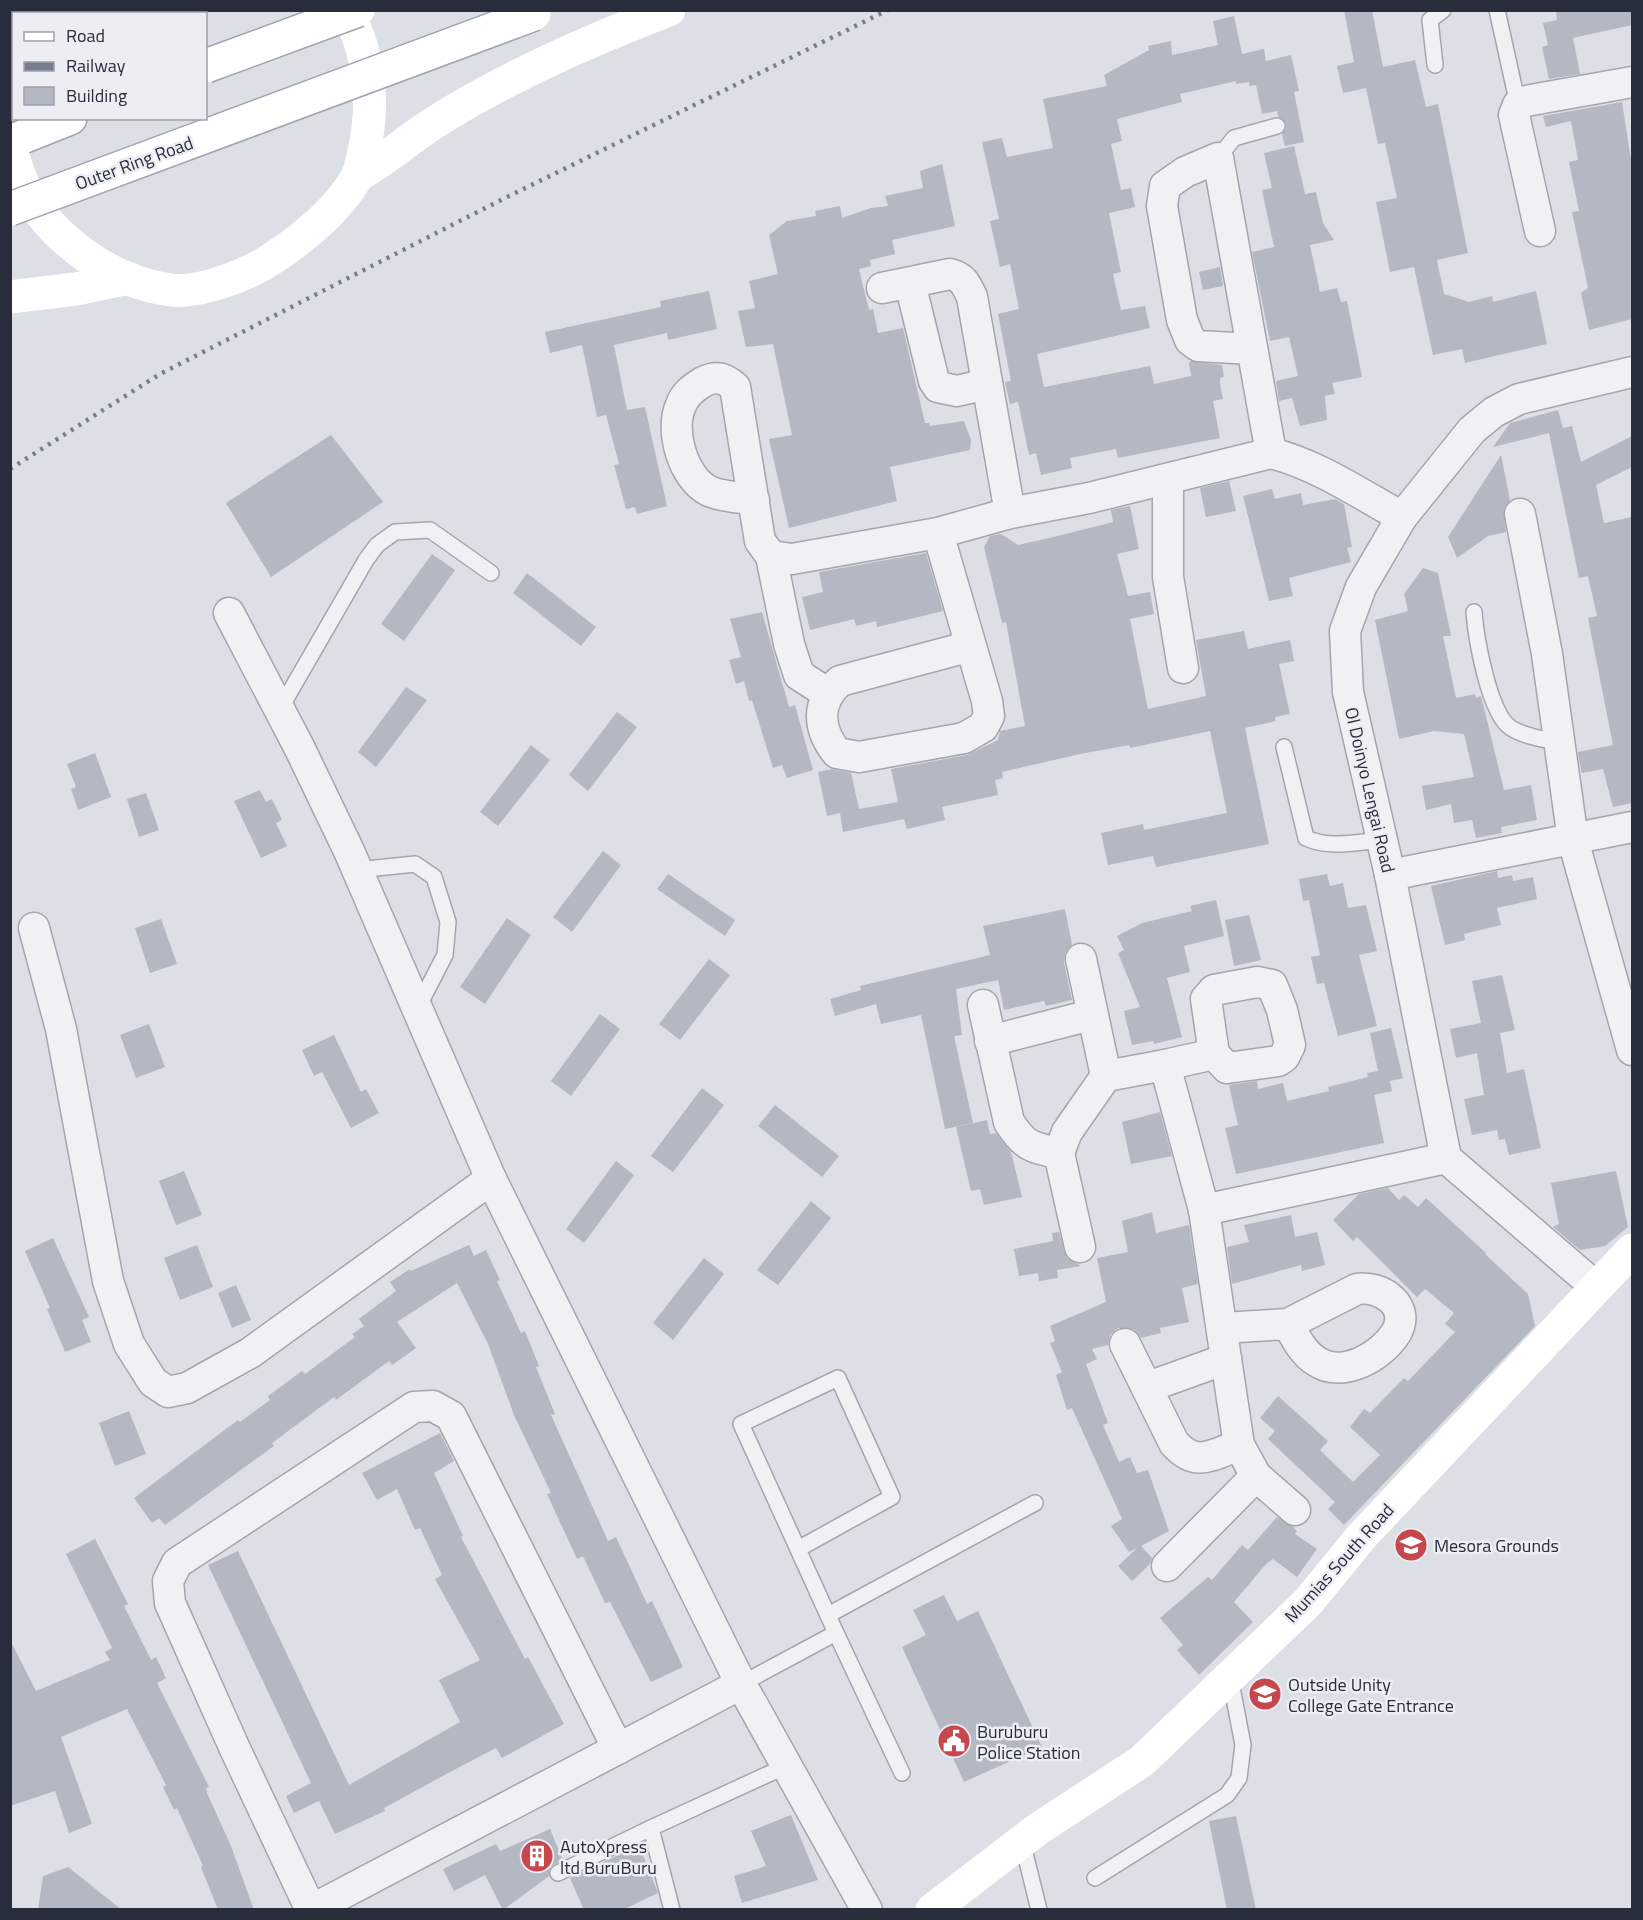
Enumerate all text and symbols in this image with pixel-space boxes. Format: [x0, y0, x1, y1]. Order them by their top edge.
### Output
legend [12, 12, 207, 120]
text: Road [66, 22, 105, 49]
text: Railway [66, 52, 126, 79]
text: Building [66, 82, 127, 109]
street label: Outer Ring Road [71, 129, 197, 197]
street label: Ol Doinyo Lengai Road [1338, 705, 1402, 875]
street label: Mumias South Road [1278, 1497, 1400, 1629]
school or university icon: Mesora Grounds [1393, 1527, 1429, 1563]
place label: Mesora Grounds [1434, 1532, 1559, 1559]
place label: Outside Unity College Gate Entrance [1288, 1671, 1454, 1719]
school or university icon: Outside Unity College Gate Entrance [1247, 1676, 1283, 1712]
place label: Buruburu Police Station [977, 1718, 1080, 1766]
public building icon: Buruburu Police Station [936, 1723, 972, 1759]
place label: AutoXpress ltd BuruBuru [560, 1833, 657, 1881]
building icon: AutoXpress ltd BuruBuru [519, 1838, 555, 1874]

